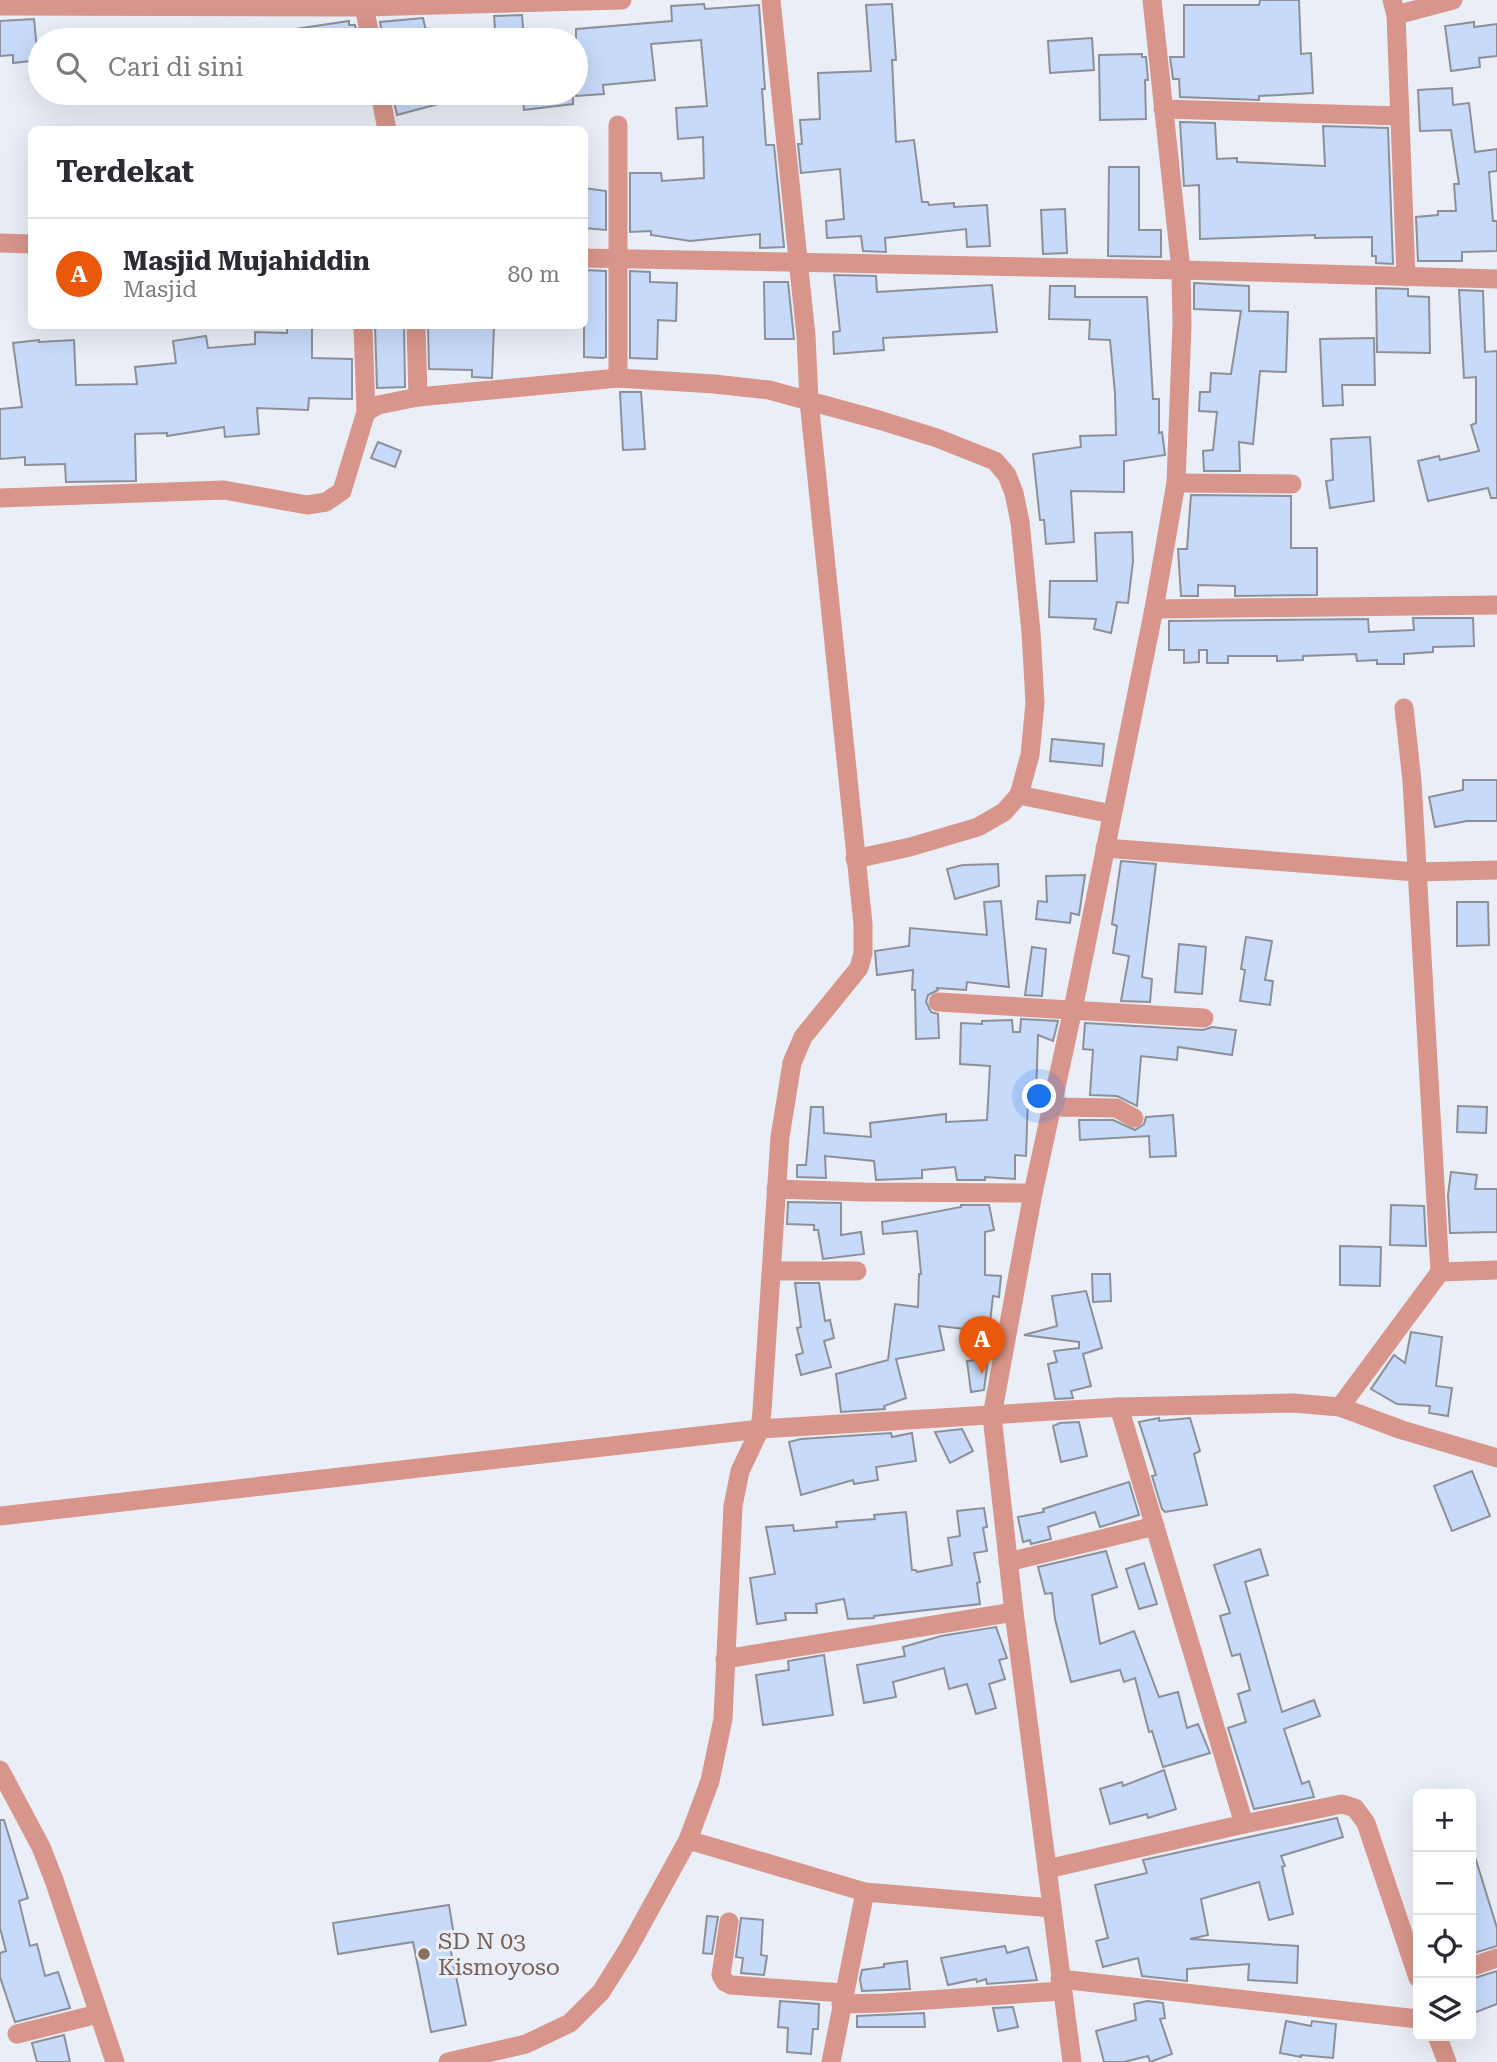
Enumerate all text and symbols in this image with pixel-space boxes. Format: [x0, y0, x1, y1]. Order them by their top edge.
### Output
search box [28, 28, 588, 105]
icon: search [52, 48, 90, 86]
text: Cari di sini [108, 52, 244, 82]
text: Terdekat [56, 154, 194, 189]
text: Masjid Mujahiddin [123, 246, 370, 276]
text: A [71, 261, 87, 288]
text: 80 m [507, 261, 560, 288]
text: Masjid [123, 276, 197, 303]
your location [1022, 1079, 1056, 1113]
pin: A [959, 1316, 1005, 1374]
map controls [1413, 1789, 1476, 2041]
button: + [1413, 1789, 1476, 1852]
button: − [1413, 1852, 1476, 1915]
button: locate [1413, 1915, 1476, 1978]
place label: SD N 03 Kismoyoso [438, 1928, 560, 1981]
marker: SD N 03 Kismoyoso [416, 1946, 432, 1962]
button: layers [1413, 1978, 1476, 2041]

